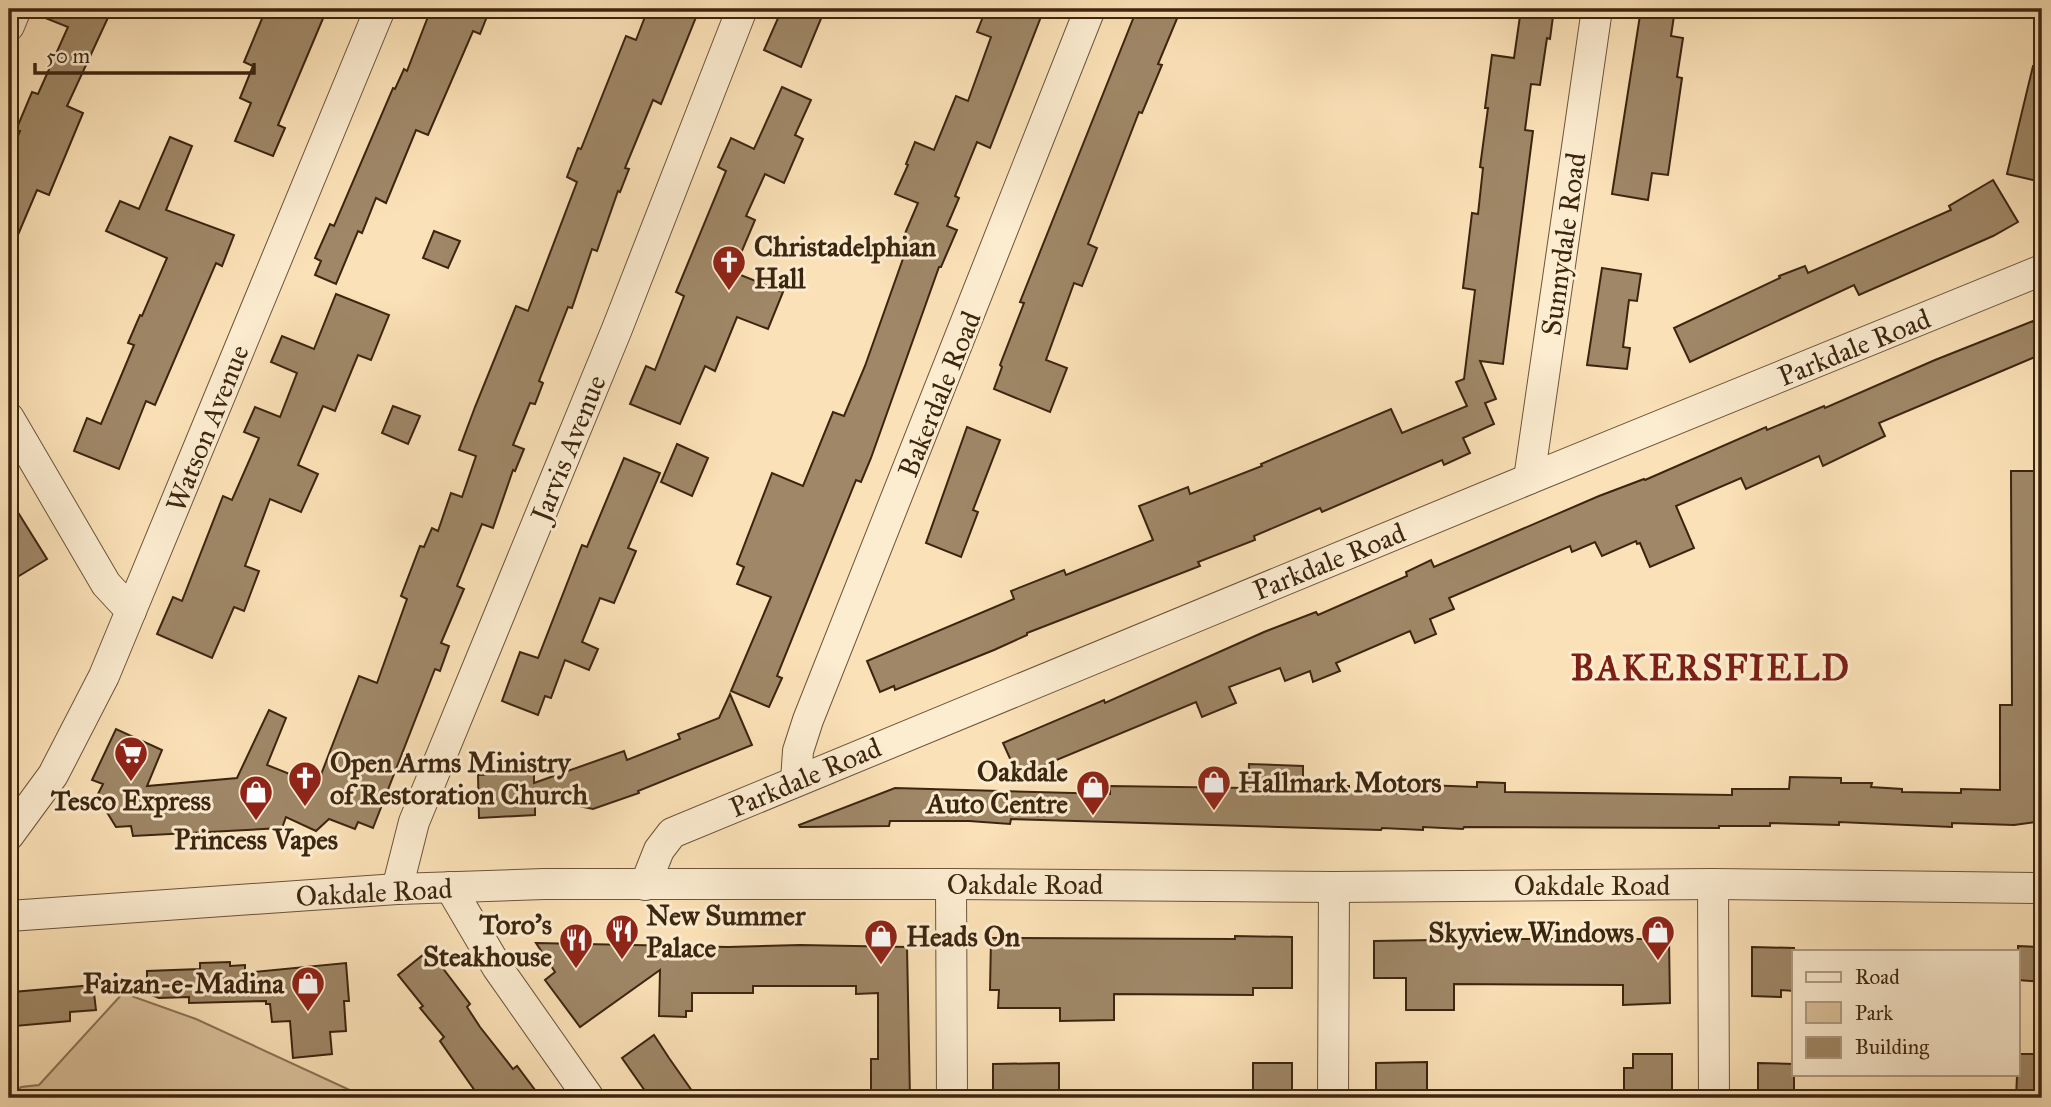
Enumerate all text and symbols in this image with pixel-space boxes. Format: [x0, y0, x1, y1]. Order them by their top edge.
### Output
scale bar [35, 32, 254, 76]
text: 50 m [46, 43, 91, 69]
street label: Sunnydale Road [1533, 150, 1594, 338]
place label: Christadelphian Hall [754, 229, 936, 296]
church icon: Christadelphian Hall [710, 243, 748, 292]
street label: Parkdale Road [1773, 301, 1935, 394]
street label: Bakerdale Road [890, 306, 989, 482]
street label: Watson Avenue [158, 340, 257, 517]
street label: Jarvis Avenue [522, 370, 614, 529]
street label: Parkdale Road [1248, 515, 1410, 608]
district label: BAKERSFIELD [1571, 647, 1851, 690]
street label: Parkdale Road [724, 730, 886, 825]
supermarket icon: Tesco Express [112, 734, 150, 783]
place label: Open Arms Ministry of Restoration Church [330, 745, 588, 812]
place label: Oakdale Auto Centre [925, 754, 1068, 821]
church icon: Open Arms Ministry of Restoration Church [286, 759, 324, 808]
shop icon: Hallmark Motors [1195, 763, 1233, 812]
place label: Hallmark Motors [1238, 765, 1442, 800]
shop icon: Oakdale Auto Centre [1074, 768, 1112, 817]
shop icon: Princess Vapes [237, 773, 275, 822]
place label: Tesco Express [51, 783, 211, 818]
place label: Princess Vapes [174, 822, 338, 857]
street label: Oakdale Road [947, 867, 1103, 902]
street label: Oakdale Road [1514, 868, 1670, 903]
street label: Oakdale Road [295, 871, 453, 914]
place label: New Summer Palace [646, 898, 806, 965]
place label: Toro's Steakhouse [423, 907, 552, 974]
restaurant icon: New Summer Palace [603, 912, 641, 961]
shop icon: Skyview Windows [1639, 913, 1677, 962]
place label: Skyview Windows [1428, 915, 1634, 950]
shop icon: Heads On [862, 917, 900, 966]
place label: Heads On [906, 919, 1020, 954]
restaurant icon: Toro's Steakhouse [557, 921, 595, 970]
legend [1792, 950, 2020, 1076]
shop icon: Faizan-e-Madina [289, 964, 327, 1013]
text: Road [1855, 964, 1900, 990]
place label: Faizan-e-Madina [83, 966, 285, 1001]
text: Park [1855, 1000, 1893, 1026]
text: Building [1855, 1034, 1929, 1060]

